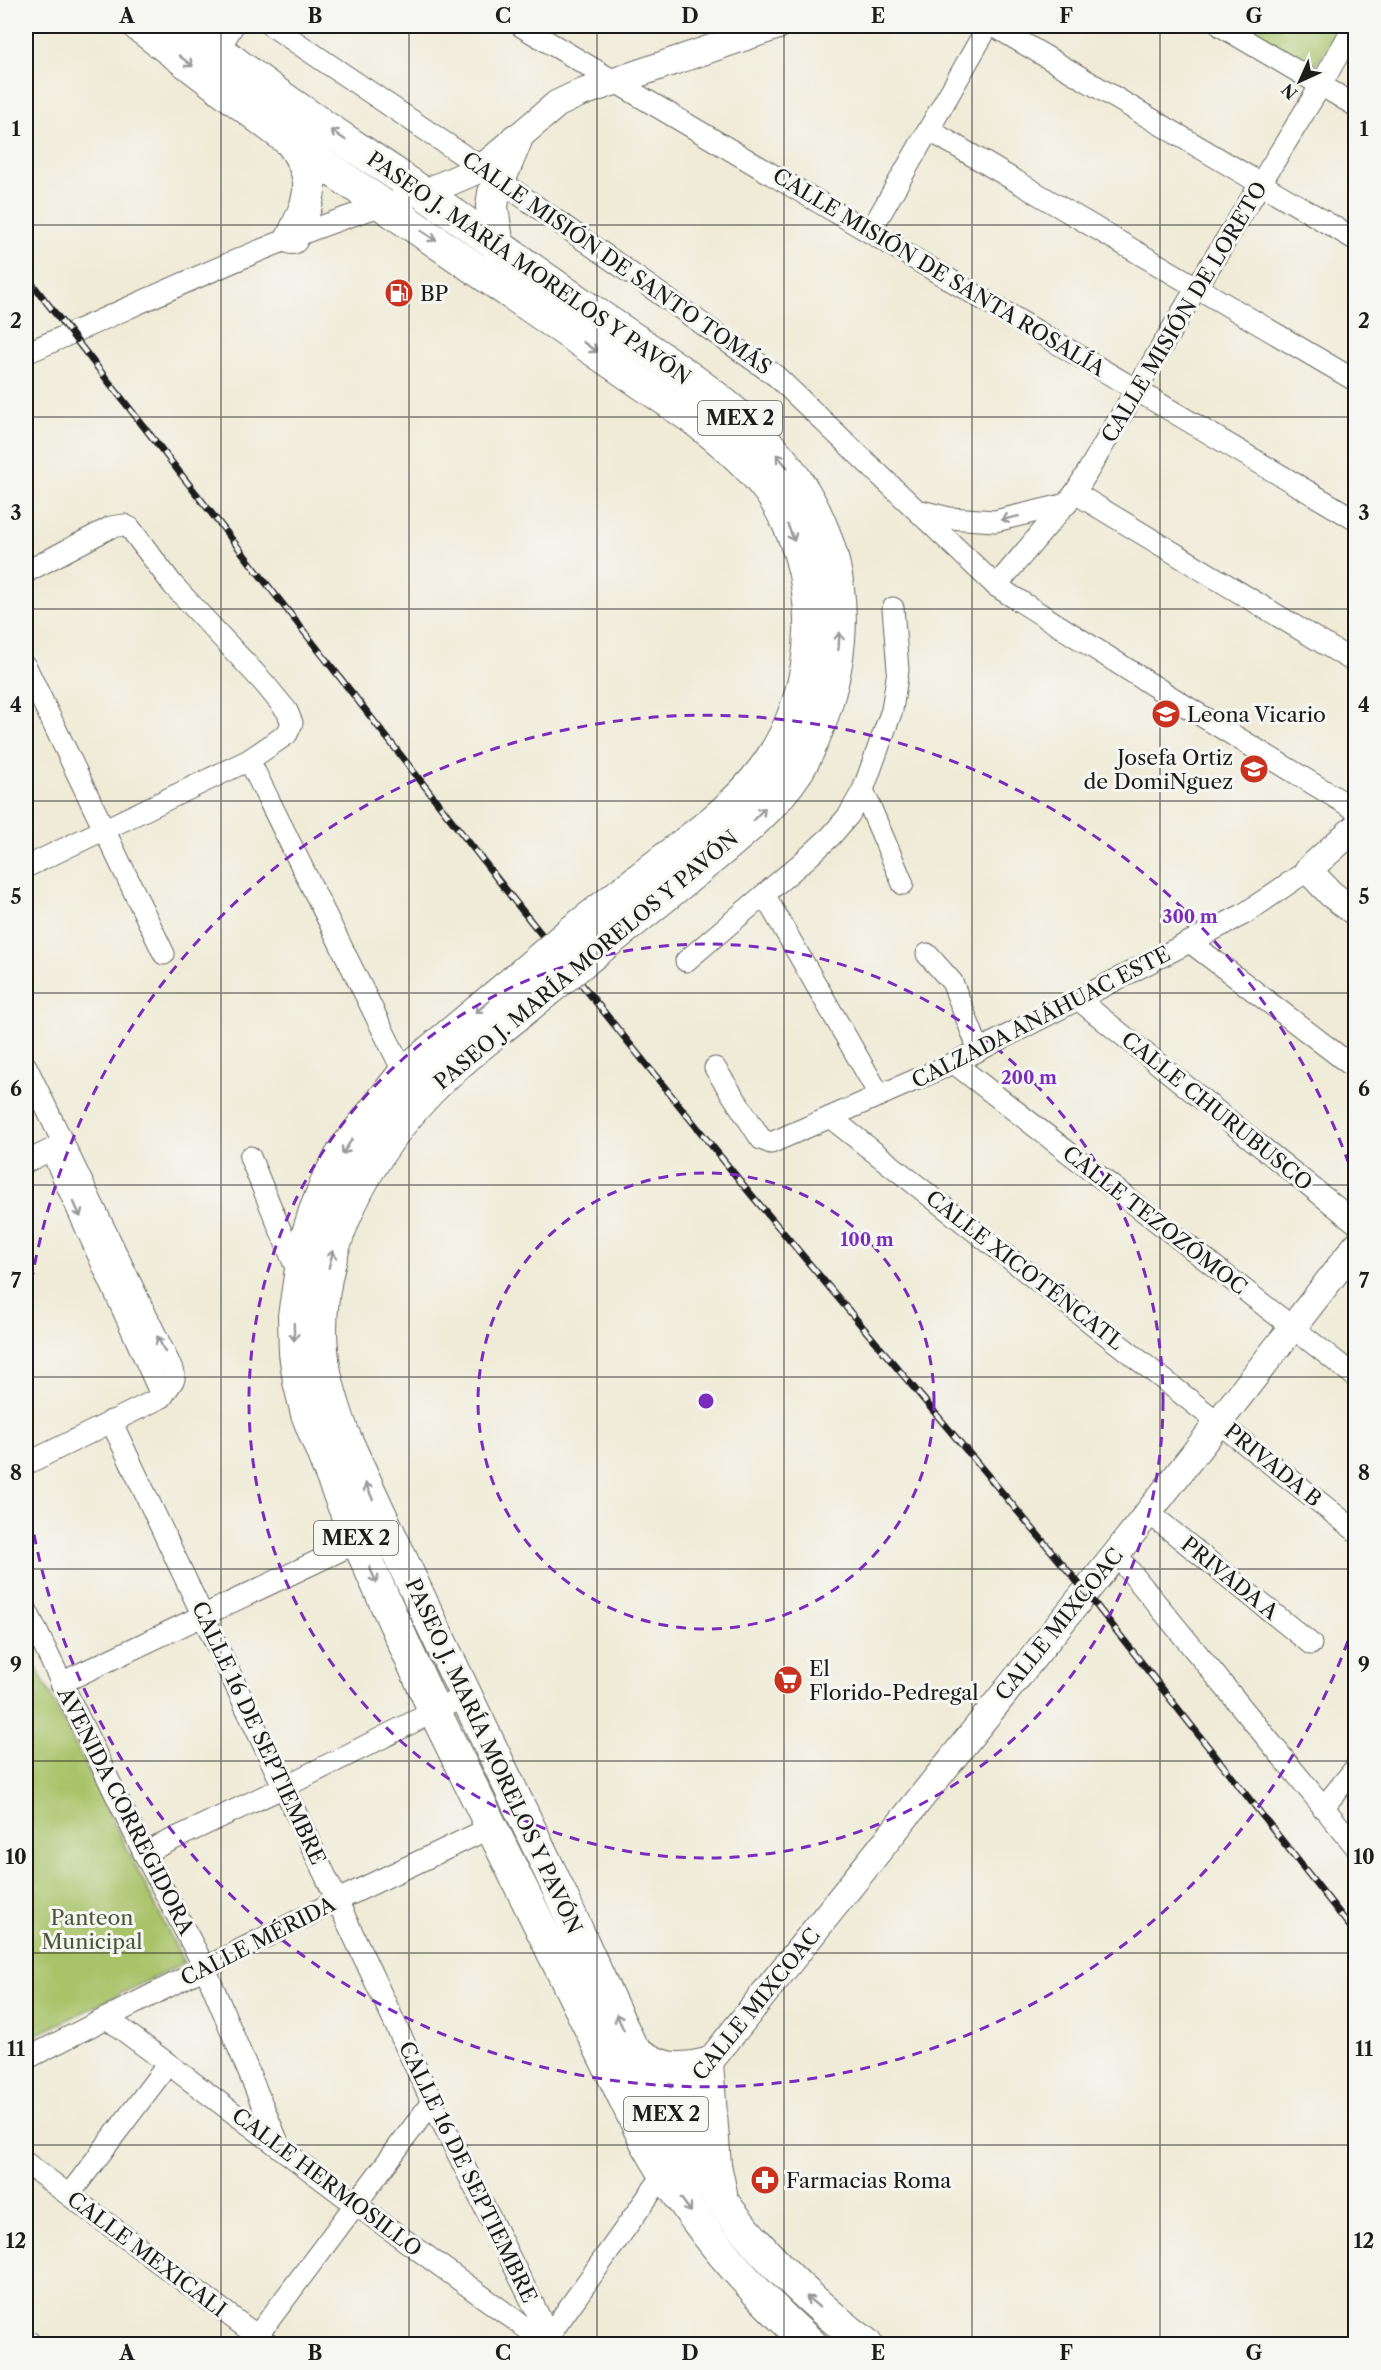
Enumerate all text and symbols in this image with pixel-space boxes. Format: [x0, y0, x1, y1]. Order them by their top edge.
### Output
text: A [118, 4, 135, 28]
text: B [308, 4, 323, 28]
text: C [495, 4, 511, 28]
text: D [681, 4, 699, 28]
text: E [871, 4, 885, 28]
text: F [1059, 4, 1073, 28]
text: G [1246, 4, 1263, 28]
north arrow [1270, 51, 1330, 111]
one-way arrow [177, 55, 193, 68]
text: N [1277, 80, 1301, 104]
text: 1 [12, 117, 21, 141]
text: 1 [1360, 117, 1369, 141]
one-way arrow [330, 129, 346, 141]
street label: PASEO J. MARÍA MORELOS Y PAVÓN [362, 146, 696, 390]
street label: CALLE MISIÓN DE SANTO TOMÁS [458, 146, 776, 380]
street label: CALLE MISIÓN DE SANTA ROSALÍA [768, 163, 1110, 382]
street label: CALLE MISIÓN DE LORETO [1096, 177, 1272, 447]
one-way arrow [420, 231, 437, 243]
fuel station icon: BP [383, 277, 415, 309]
place label: BP [420, 281, 449, 306]
text: 2 [10, 309, 22, 333]
text: 2 [1358, 309, 1370, 333]
one-way arrow [581, 341, 598, 353]
road number: MEX 2 [698, 401, 782, 435]
one-way arrow [775, 453, 788, 469]
text: 3 [10, 501, 22, 525]
text: 3 [1358, 501, 1370, 525]
one-way arrow [1001, 513, 1020, 524]
one-way arrow [786, 524, 797, 542]
one-way arrow [834, 632, 845, 652]
text: 4 [10, 693, 22, 717]
text: 4 [1358, 693, 1370, 717]
school or university icon: Leona Vicario [1150, 698, 1182, 730]
place label: Leona Vicario [1187, 702, 1326, 727]
place label: Josefa Ortiz de DomiNguez [1084, 745, 1233, 794]
school or university icon: Josefa Ortiz de DomiNguez [1238, 753, 1270, 785]
one-way arrow [752, 807, 767, 822]
street label: PASEO J. MARÍA MORELOS Y PAVÓN [429, 825, 743, 1095]
text: 5 [10, 885, 22, 909]
text: 5 [1358, 885, 1370, 909]
text: 300 m [1162, 906, 1218, 928]
street label: CALZADA ANÁHUAC ESTE [907, 941, 1175, 1093]
one-way arrow [474, 1000, 490, 1013]
street label: CALLE CHURUBUSCO [1117, 1026, 1317, 1196]
text: 200 m [1001, 1067, 1057, 1089]
text: 6 [10, 1077, 22, 1101]
text: 6 [1358, 1077, 1370, 1101]
one-way arrow [341, 1138, 353, 1155]
street label: CALLE TEZOZÓMOC [1058, 1140, 1252, 1300]
street label: CALLE XICOTÉNCATL [921, 1185, 1129, 1355]
one-way arrow [72, 1200, 84, 1218]
text: 100 m [840, 1229, 894, 1251]
one-way arrow [326, 1249, 337, 1268]
text: 7 [11, 1269, 22, 1293]
text: 7 [1359, 1269, 1370, 1293]
one-way arrow [288, 1321, 300, 1341]
one-way arrow [155, 1336, 167, 1354]
centre of rings [696, 1391, 716, 1411]
street label: PRIVADA B [1219, 1418, 1327, 1512]
text: 8 [10, 1461, 22, 1485]
text: 8 [1358, 1461, 1370, 1485]
one-way arrow [363, 1483, 375, 1501]
road number: MEX 2 [314, 1521, 398, 1555]
street label: PRIVADA A [1176, 1531, 1284, 1625]
street label: CALLE MIXCOAC [990, 1543, 1128, 1705]
one-way arrow [368, 1566, 379, 1584]
street label: PASEO J. MARÍA MORELOS Y PAVÓN [400, 1574, 588, 1938]
street label: CALLE 16 DE SEPTIEMBRE [187, 1597, 331, 1869]
text: 9 [10, 1653, 22, 1677]
text: 9 [1358, 1653, 1370, 1677]
place label: El Florido-Pedregal [809, 1656, 979, 1705]
supermarket icon: El Florido-Pedregal [772, 1664, 804, 1696]
street label: AVENIDA CORREGIDORA [52, 1682, 200, 1939]
text: 10 [5, 1845, 27, 1869]
text: 10 [1353, 1845, 1375, 1869]
street label: CALLE MÉRIDA [176, 1891, 340, 1991]
park label: Panteon Municipal [41, 1905, 143, 1954]
street label: CALLE MIXCOAC [687, 1923, 825, 2085]
one-way arrow [613, 2014, 625, 2032]
text: 11 [7, 2037, 25, 2061]
street label: CALLE 16 DE SEPTIEMBRE [394, 2037, 542, 2307]
text: 11 [1355, 2037, 1373, 2061]
road number: MEX 2 [624, 2097, 708, 2131]
street label: CALLE HERMOSILLO [227, 2102, 427, 2262]
pharmacy icon: Farmacias Roma [749, 2164, 781, 2196]
place label: Farmacias Roma [786, 2168, 952, 2193]
street label: CALLE MEXICALI [63, 2186, 231, 2322]
one-way arrow [680, 2196, 692, 2212]
text: 12 [6, 2229, 26, 2253]
text: 12 [1354, 2229, 1374, 2253]
one-way arrow [805, 2295, 821, 2308]
text: A [118, 2341, 135, 2365]
text: B [308, 2341, 323, 2365]
text: C [495, 2341, 511, 2365]
text: D [681, 2341, 699, 2365]
text: E [871, 2341, 885, 2365]
text: F [1059, 2341, 1073, 2365]
text: G [1246, 2341, 1263, 2365]

